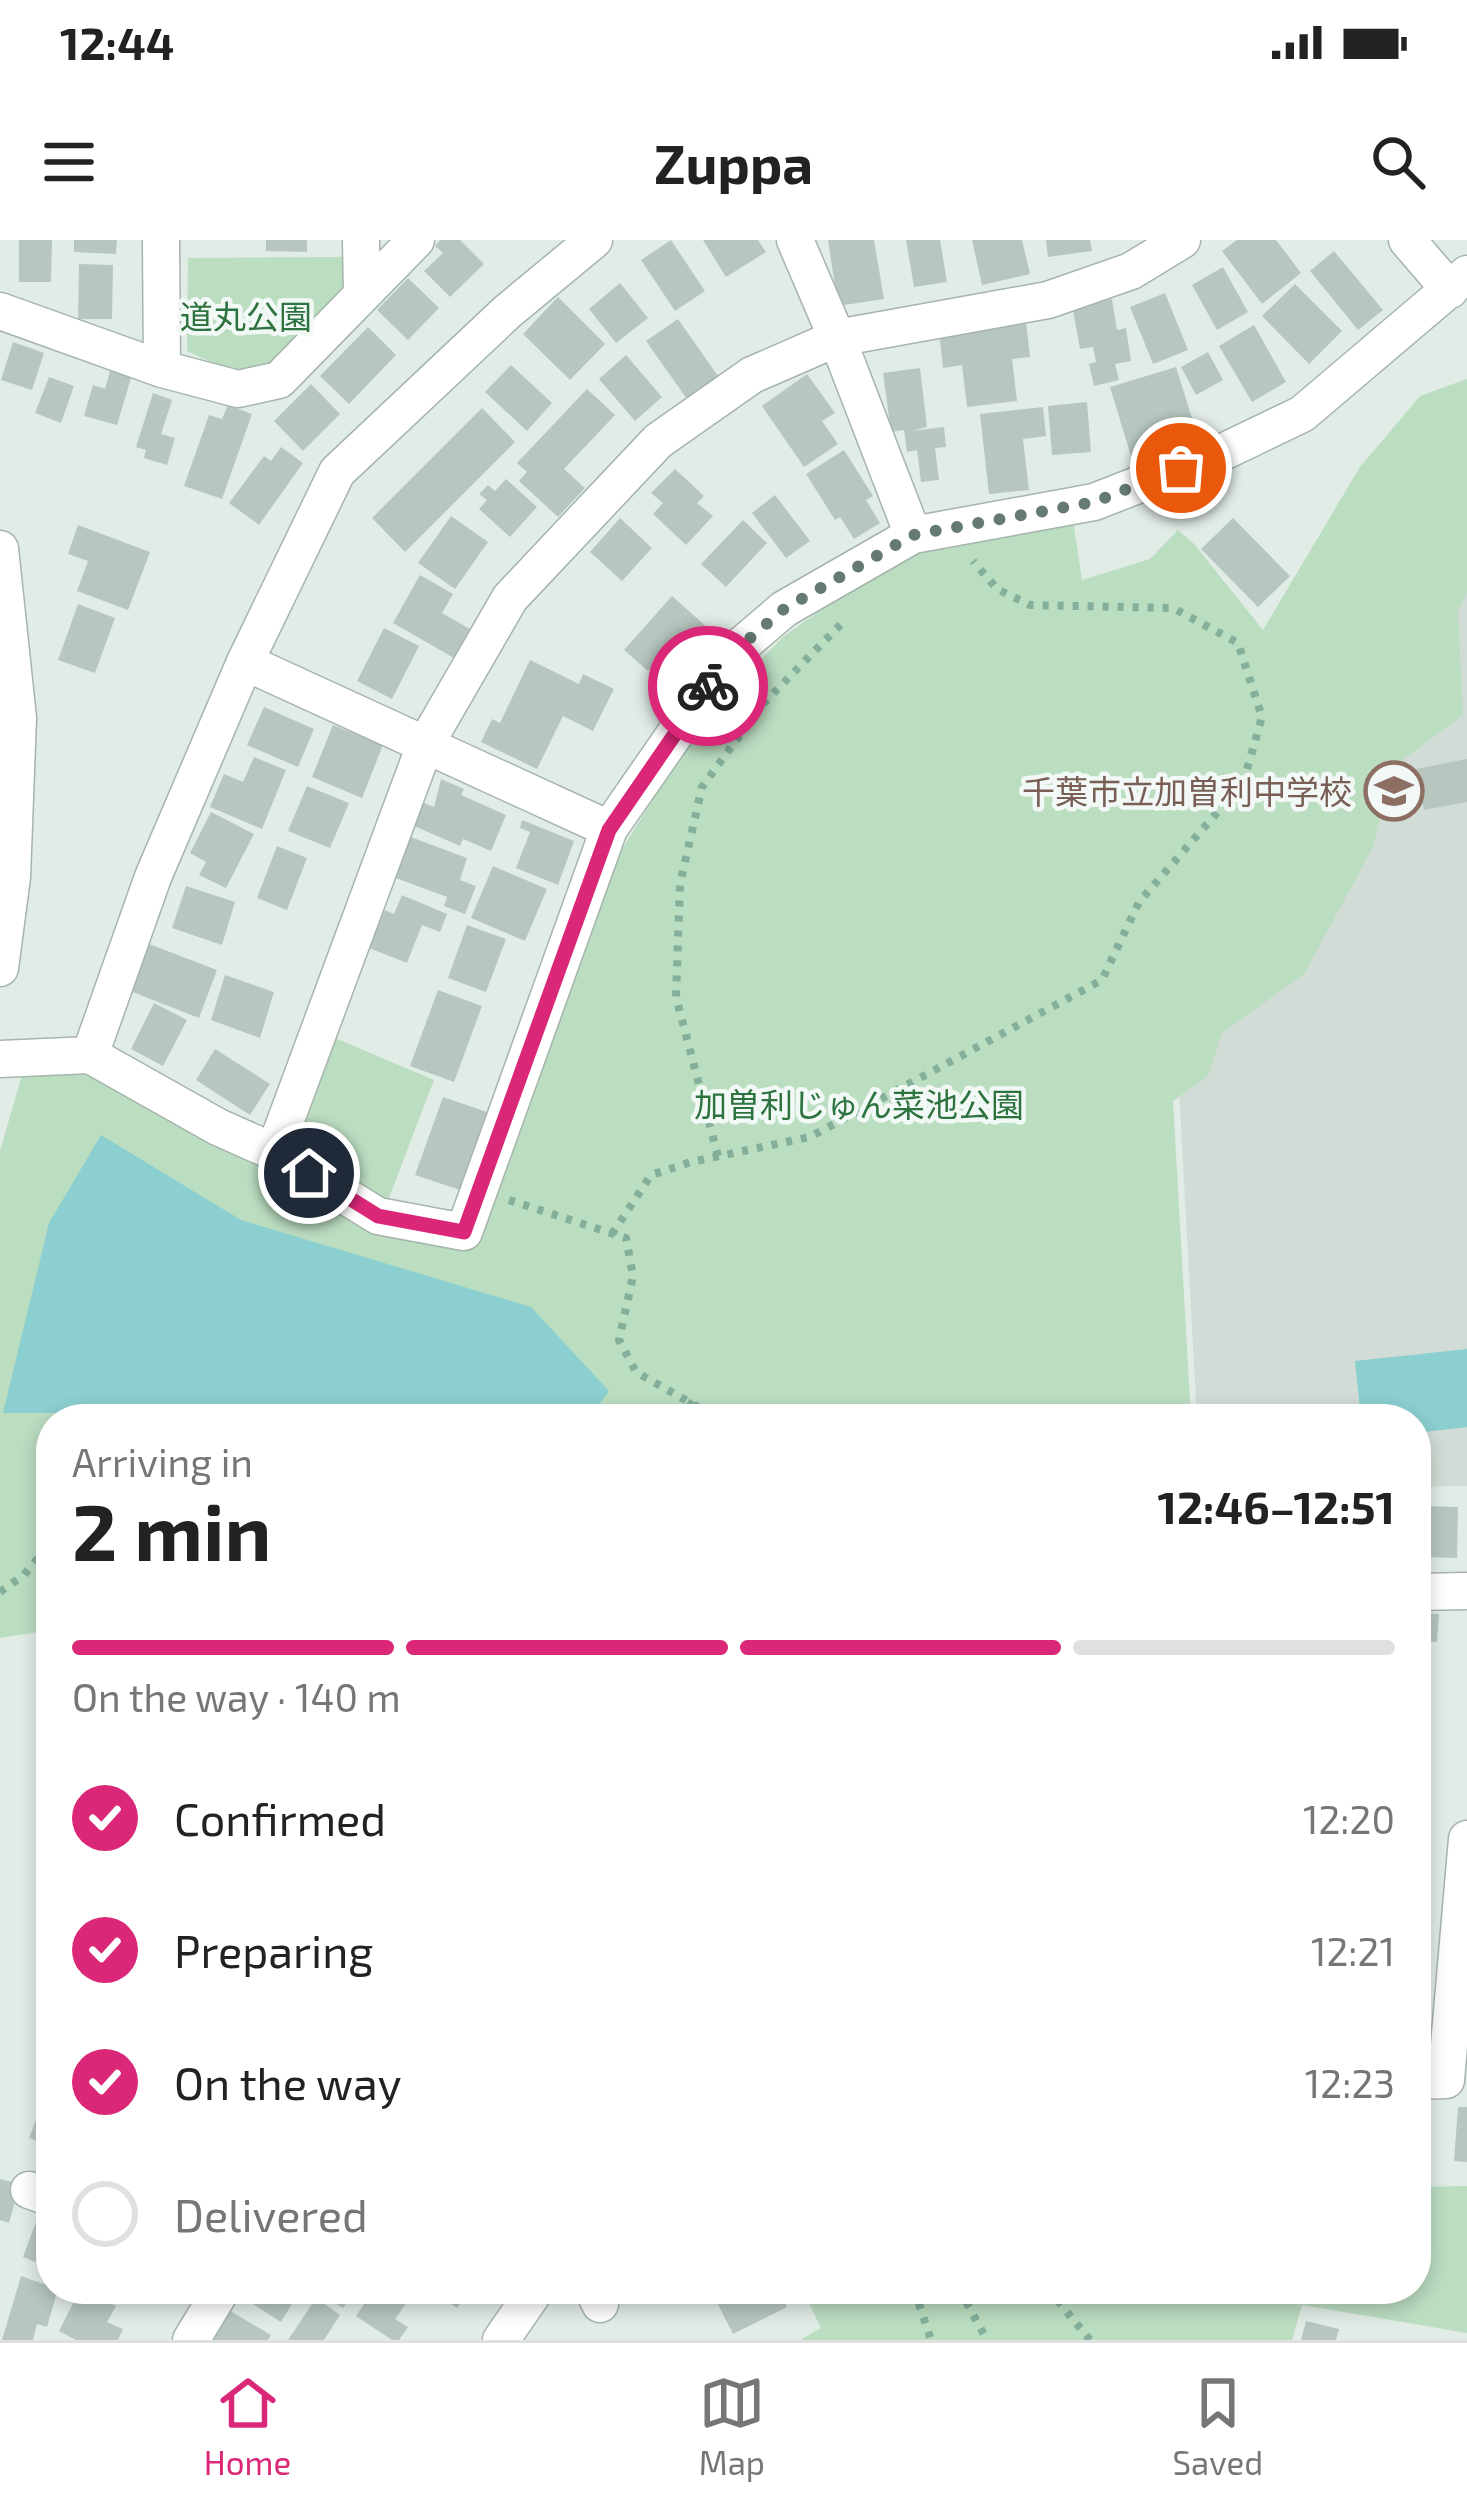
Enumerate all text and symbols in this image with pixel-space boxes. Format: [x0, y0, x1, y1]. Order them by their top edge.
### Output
text: 12:44 [60, 15, 174, 69]
icon: menu [36, 129, 102, 195]
icon: search [1365, 129, 1431, 195]
text: Zuppa [654, 130, 813, 195]
park label: 道丸公園 [180, 296, 312, 336]
pin [1130, 417, 1232, 519]
icon: bag [1148, 435, 1214, 501]
courier [648, 626, 768, 746]
icon: bike [675, 653, 741, 719]
school or university icon: 千葉市立加曽利中学校 [1363, 760, 1425, 822]
place label: 千葉市立加曽利中学校 [1022, 771, 1352, 811]
park label: 加曽利じゅん菜池公園 [694, 1084, 1024, 1124]
pin [258, 1122, 360, 1224]
icon: home [276, 1140, 342, 1206]
text: Arriving in [72, 1438, 253, 1485]
text: 12:46–12:51 [1157, 1479, 1395, 1533]
text: 2 min [72, 1483, 271, 1577]
text: On the way · 140 m [72, 1673, 401, 1720]
icon: check [72, 1785, 138, 1851]
text: Confirmed [174, 1791, 386, 1845]
text: 12:20 [1303, 1795, 1395, 1842]
icon: check [72, 1917, 138, 1983]
text: Preparing [174, 1923, 373, 1977]
text: 12:21 [1311, 1927, 1395, 1974]
icon: check [72, 2049, 138, 2115]
text: On the way [174, 2055, 401, 2109]
text: 12:23 [1305, 2059, 1395, 2106]
text: Delivered [174, 2187, 368, 2241]
tab: Home [204, 2370, 291, 2482]
tab: Map [699, 2370, 765, 2482]
tab: Saved [1173, 2370, 1263, 2482]

